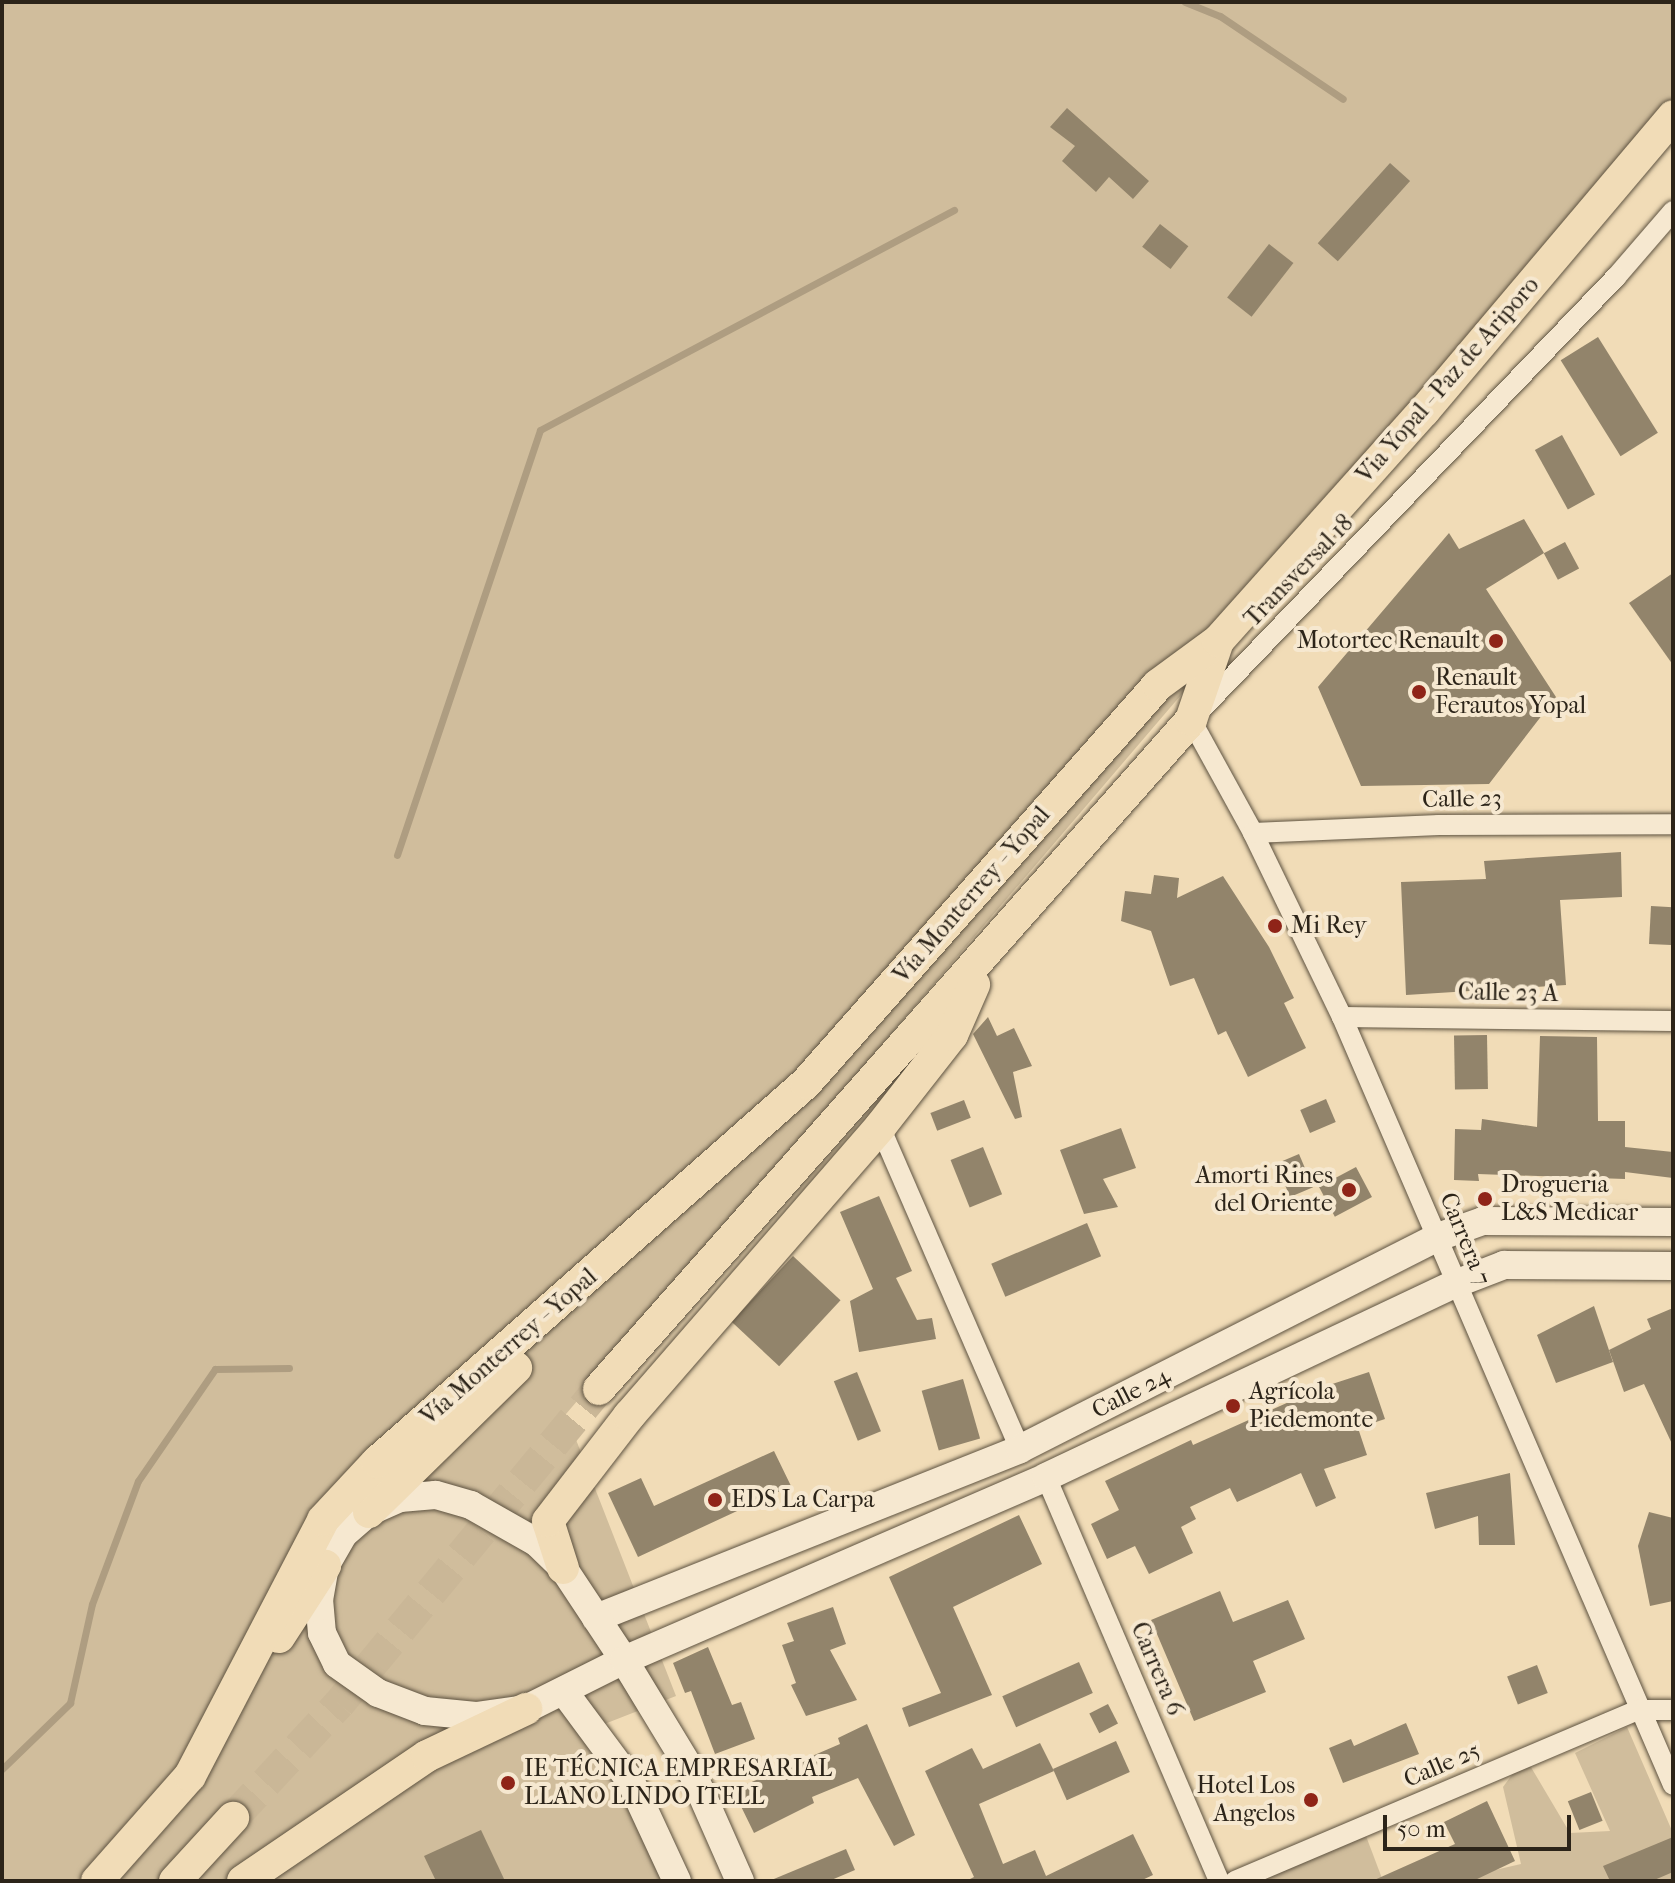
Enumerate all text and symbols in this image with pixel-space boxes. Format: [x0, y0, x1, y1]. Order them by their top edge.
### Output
street label: Via Yopal - Paz de Ariporo [1351, 271, 1545, 489]
street label: Transversal 18 [1238, 509, 1360, 633]
place label: Motortec Renault [1297, 627, 1480, 655]
marker: Motortec Renault [1487, 632, 1505, 650]
place label: Renault Ferautos Yopal [1435, 664, 1586, 720]
marker: Renault Ferautos Yopal [1410, 683, 1428, 701]
street label: Calle 23 [1422, 784, 1502, 814]
street label: Vía Monterrey - Yopal [887, 801, 1057, 989]
place label: Mi Rey [1291, 912, 1367, 940]
marker: Mi Rey [1266, 917, 1284, 935]
street label: Calle 23 A [1458, 978, 1558, 1008]
place label: Amorti Rines del Oriente [1195, 1162, 1333, 1218]
place label: Drogueria L&S Medicar [1501, 1171, 1638, 1227]
marker: Amorti Rines del Oriente [1340, 1181, 1358, 1199]
street label: Carrera 7 [1433, 1188, 1497, 1290]
marker: Drogueria L&S Medicar [1476, 1190, 1494, 1208]
street label: Vía Monterrey - Yopal [415, 1262, 603, 1432]
street label: Calle 24 [1087, 1361, 1175, 1425]
place label: Agrícola Piedemonte [1249, 1378, 1373, 1434]
marker: Agrícola Piedemonte [1224, 1397, 1242, 1415]
place label: EDS La Carpa [731, 1486, 875, 1514]
marker: EDS La Carpa [706, 1491, 724, 1509]
street label: Carrera 6 [1124, 1618, 1190, 1720]
street label: Calle 25 [1400, 1736, 1484, 1794]
place label: IE TÉCNICA EMPRESARIAL LLANO LINDO ITELL [524, 1755, 832, 1811]
place label: Hotel Los Angelos [1197, 1772, 1295, 1828]
marker: IE TÉCNICA EMPRESARIAL LLANO LINDO ITELL [499, 1774, 517, 1792]
marker: Hotel Los Angelos [1302, 1791, 1320, 1809]
scale bar [1387, 1799, 1575, 1849]
text: 50 m [1397, 1815, 1446, 1843]

